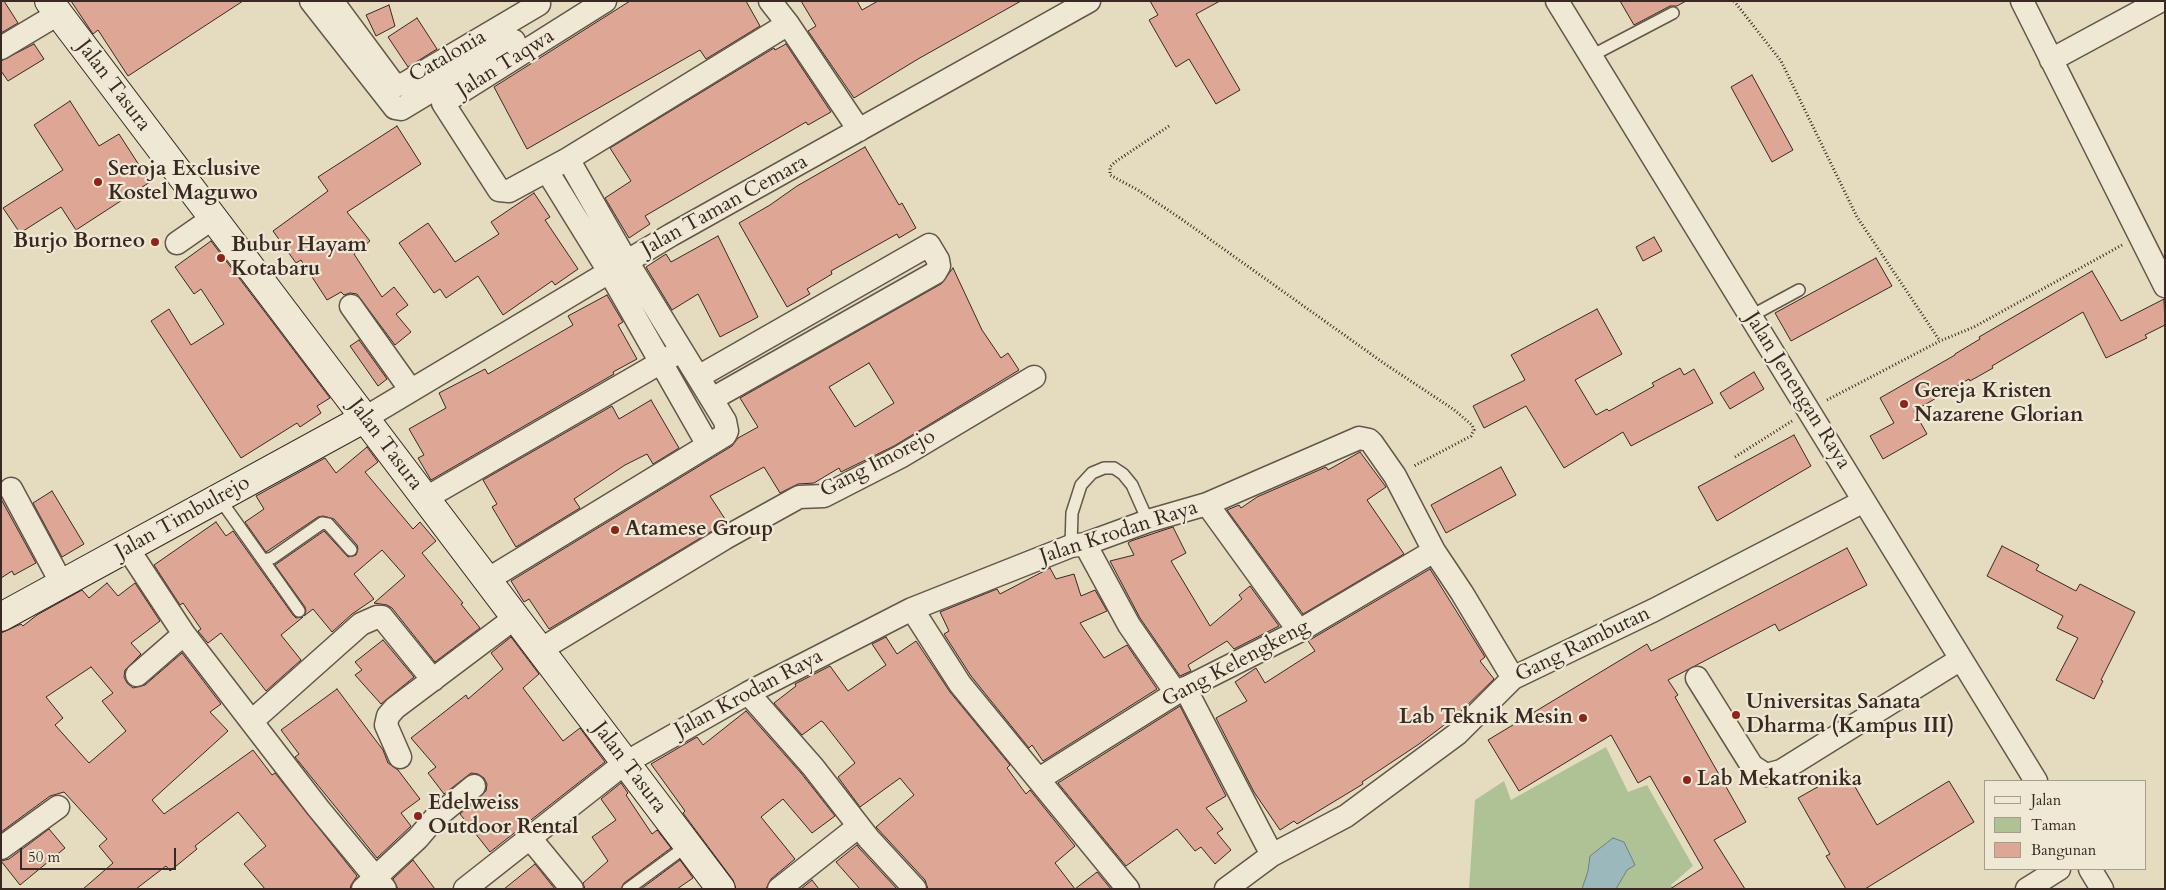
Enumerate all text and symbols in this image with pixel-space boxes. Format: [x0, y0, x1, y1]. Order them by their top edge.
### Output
street label: Jalan Taqwa [453, 24, 559, 104]
street label: Catalonia [405, 25, 491, 89]
street label: Jalan Tasura [70, 35, 156, 137]
street label: Jalan Taman Cemara [637, 150, 813, 262]
place label: Seroja Exclusive Kostel Maguwo [108, 157, 261, 207]
marker: Seroja Exclusive Kostel Maguwo [92, 176, 104, 188]
place label: Burjo Borneo [13, 229, 145, 255]
place label: Bubur Hayam Kotabaru [231, 233, 367, 283]
marker: Burjo Borneo [149, 236, 161, 248]
marker: Bubur Hayam Kotabaru [215, 252, 227, 264]
street label: Jalan Jenengan Raya [1739, 308, 1855, 474]
place label: Gereja Kristen Nazarene Glorian [1914, 379, 2083, 429]
street label: Jalan Tasura [342, 394, 428, 496]
marker: Gereja Kristen Nazarene Glorian [1898, 398, 1910, 410]
street label: Gang Imorejo [816, 424, 940, 504]
street label: Jalan Timbulrejo [111, 471, 255, 565]
street label: Jalan Krodan Raya [1037, 496, 1201, 570]
place label: Atamese Group [625, 517, 773, 543]
marker: Atamese Group [609, 524, 621, 536]
street label: Gang Rambutan [1511, 601, 1655, 689]
street label: Gang Kelengkeng [1158, 615, 1314, 713]
street label: Jalan Krodan Raya [670, 644, 828, 744]
place label: Universitas Sanata Dharma (Kampus III) [1746, 690, 1954, 740]
place label: Lab Teknik Mesin [1399, 705, 1573, 731]
marker: Universitas Sanata Dharma (Kampus III) [1730, 709, 1742, 721]
marker: Lab Teknik Mesin [1577, 712, 1589, 724]
street label: Jalan Tasura [586, 717, 672, 819]
place label: Lab Mekatronika [1697, 767, 1862, 793]
marker: Lab Mekatronika [1681, 774, 1693, 786]
legend [1984, 780, 2146, 870]
text: Jalan [2031, 790, 2061, 810]
place label: Edelweiss Outdoor Rental [428, 791, 578, 841]
marker: Edelweiss Outdoor Rental [412, 810, 424, 822]
text: Taman [2031, 815, 2076, 835]
scale bar [22, 838, 179, 870]
text: Bangunan [2031, 840, 2096, 860]
text: 50 m [28, 847, 60, 867]

